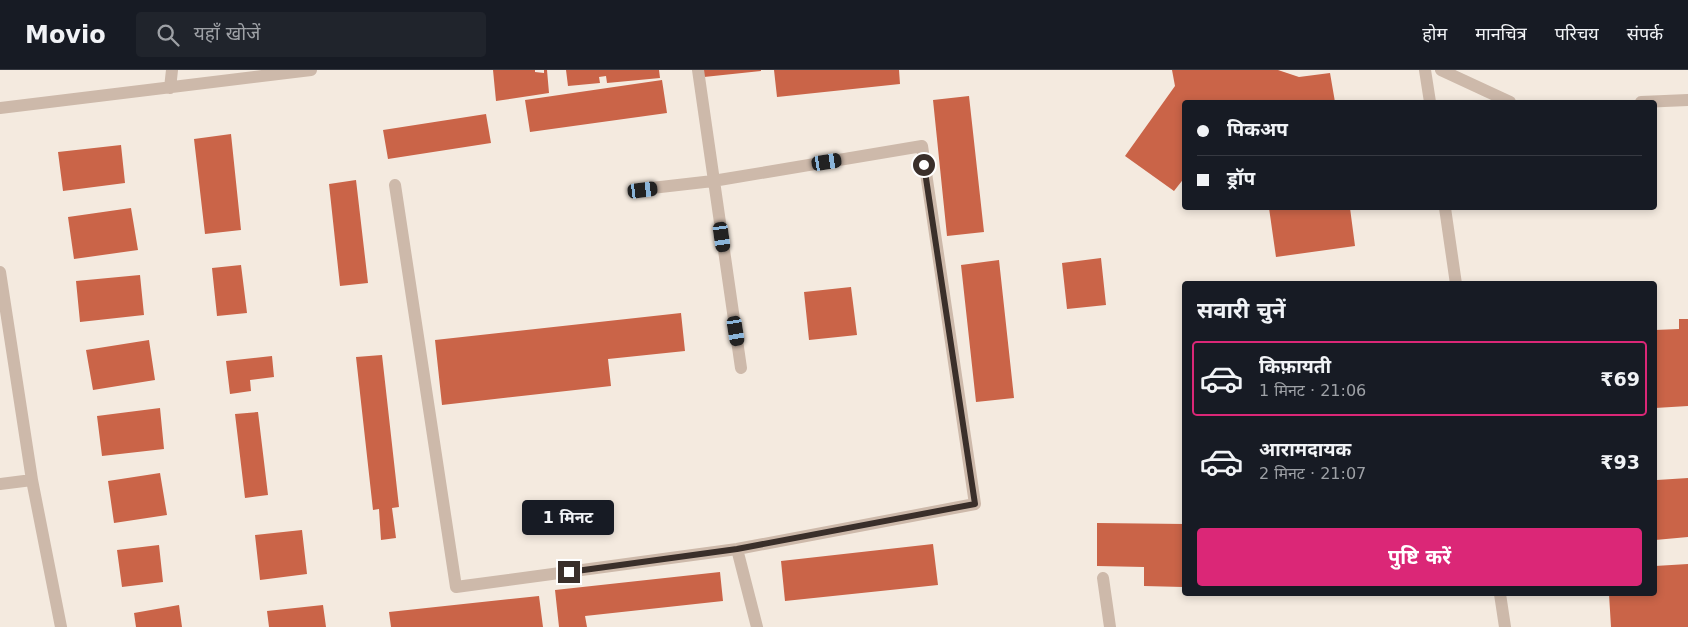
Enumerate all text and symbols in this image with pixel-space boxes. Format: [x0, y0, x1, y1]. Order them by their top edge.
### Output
search box [136, 12, 486, 57]
text: Movio [25, 21, 106, 49]
icon: search [154, 21, 182, 49]
text: यहाँ खोजें [194, 22, 260, 44]
text: होम [1422, 23, 1447, 44]
text: मानचित्र [1475, 23, 1527, 44]
text: परिचय [1555, 23, 1599, 44]
text: संपर्क [1627, 23, 1663, 44]
text: पिकअप [1227, 118, 1288, 140]
car [811, 152, 842, 172]
route start [913, 154, 935, 176]
text: ड्रॉप [1227, 167, 1255, 189]
car [627, 181, 658, 199]
car [712, 221, 731, 253]
text: सवारी चुनें [1197, 298, 1286, 323]
car [726, 315, 745, 347]
text: किफ़ायती [1259, 355, 1331, 377]
icon: car [1199, 356, 1244, 401]
text: ₹69 [1600, 368, 1640, 390]
text: 1 मिनट · 21:06 [1259, 381, 1366, 400]
text: आरामदायक [1259, 438, 1351, 460]
icon: car [1199, 439, 1244, 484]
text: ₹93 [1600, 451, 1640, 473]
text: 2 मिनट · 21:07 [1259, 464, 1366, 483]
callout: 1 मिनट [523, 500, 615, 534]
text: 1 मिनट [543, 508, 593, 527]
button: पुष्टि करें [1197, 528, 1642, 586]
route end [558, 561, 580, 583]

